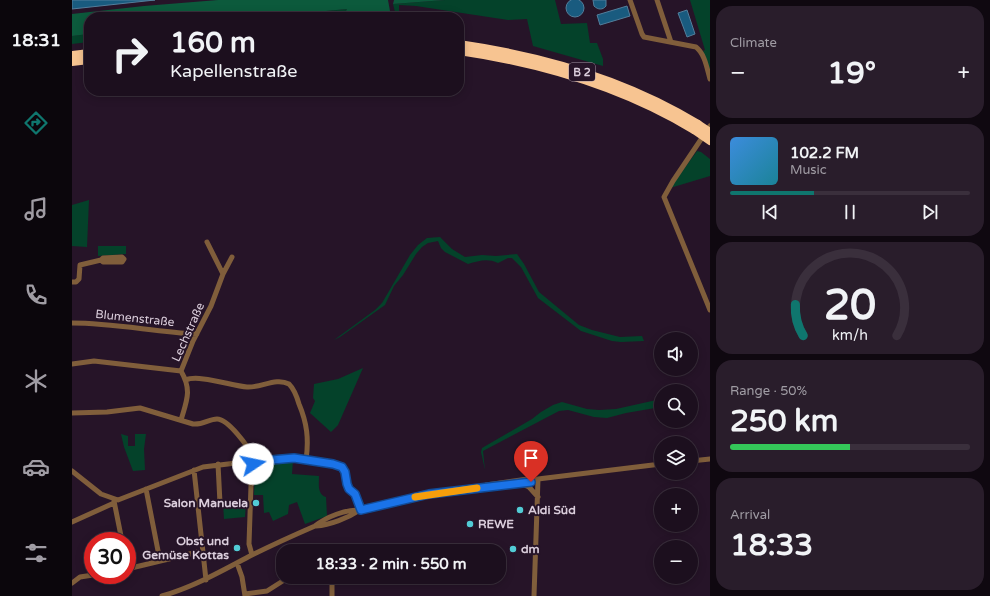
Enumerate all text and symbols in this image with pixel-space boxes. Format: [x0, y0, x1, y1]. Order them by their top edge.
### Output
text: 160 m [170, 26, 256, 60]
icon: right [104, 28, 156, 80]
text: 18:31 [11, 29, 61, 51]
text: Climate [730, 35, 777, 51]
text: 19° [827, 55, 876, 92]
text: Kapellenstraße [170, 60, 297, 82]
text: − [730, 60, 746, 86]
text: + [958, 60, 970, 86]
road number: B 2 [569, 63, 595, 81]
icon: directions [22, 109, 50, 137]
text: 102.2 FM [790, 144, 859, 162]
text: Music [790, 162, 827, 178]
icon: music [22, 195, 50, 223]
icon: previous [759, 201, 781, 223]
icon: pause [839, 201, 861, 223]
icon: next [919, 201, 941, 223]
icon: phone [22, 281, 50, 309]
text: 20 [824, 281, 876, 331]
street label: Lechstraße [169, 300, 207, 364]
street label: Blumenstraße [95, 307, 175, 329]
text: km/h [832, 327, 868, 344]
map controls [654, 332, 698, 584]
button: sound [654, 332, 698, 376]
icon: climate [22, 367, 50, 395]
text: Range · 50% [730, 383, 807, 399]
button: search [654, 384, 698, 428]
text: 250 km [730, 403, 838, 440]
button: layers [654, 436, 698, 480]
pin [514, 441, 548, 482]
position arrow [232, 443, 274, 485]
icon: arrive [520, 447, 542, 469]
icon: car [22, 453, 50, 481]
button: + [654, 488, 698, 532]
place label: Salon Manuela [164, 496, 248, 510]
marker: Salon Manuela [251, 498, 261, 508]
place label: Aldi Süd [528, 503, 576, 517]
marker: Aldi Süd [515, 505, 525, 515]
text: Arrival [730, 507, 770, 523]
place label: REWE [478, 517, 514, 531]
marker: REWE [465, 519, 475, 529]
text: 18:33 [730, 527, 813, 564]
speed limit sign: 30 [84, 532, 136, 584]
place label: Obst und Gemüse Kottas [142, 534, 229, 562]
icon: filters [22, 539, 50, 567]
button: − [654, 540, 698, 584]
place label: dm [521, 542, 540, 556]
marker: Obst und Gemüse Kottas [232, 543, 242, 553]
marker: dm [508, 544, 518, 554]
text: 18:33 · 2 min · 550 m [316, 555, 466, 573]

